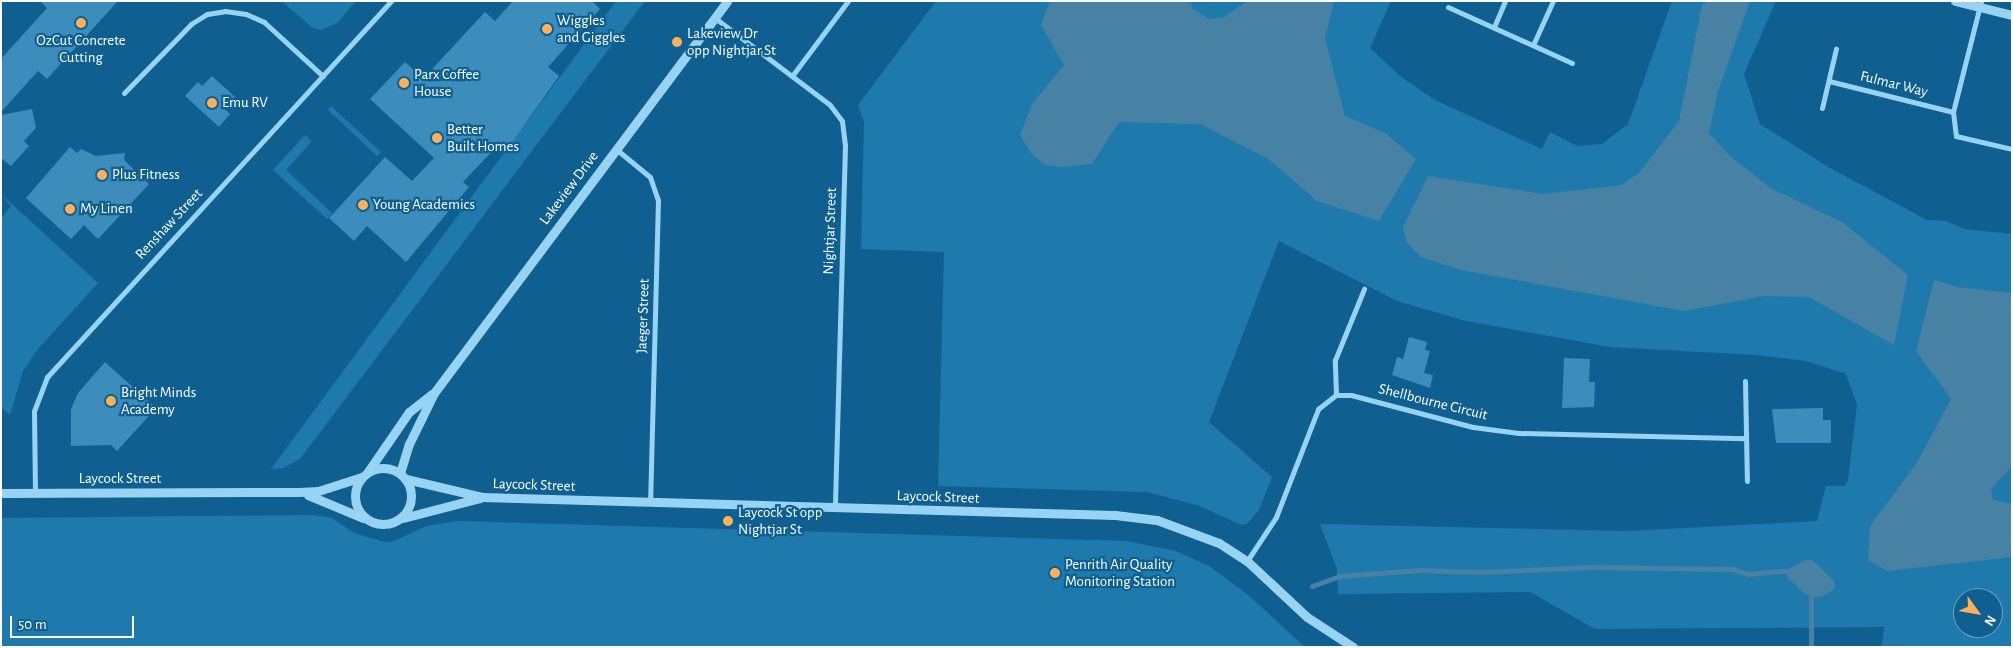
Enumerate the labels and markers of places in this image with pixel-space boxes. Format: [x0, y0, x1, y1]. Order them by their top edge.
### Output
place label: Wiggles and Giggles [557, 11, 625, 46]
marker: OzCut Concrete Cutting [75, 17, 87, 29]
marker: Wiggles and Giggles [541, 23, 553, 35]
place label: Lakeview Dr opp Nightjar St [687, 24, 776, 59]
place label: OzCut Concrete Cutting [36, 31, 126, 66]
marker: Lakeview Dr opp Nightjar St [671, 36, 683, 48]
place label: Parx Coffee House [414, 65, 479, 100]
marker: Parx Coffee House [398, 77, 410, 89]
place label: Emu RV [222, 94, 268, 112]
marker: Emu RV [206, 97, 218, 109]
place label: Better Built Homes [447, 120, 519, 155]
marker: Better Built Homes [431, 132, 443, 144]
place label: Plus Fitness [112, 166, 180, 184]
marker: Plus Fitness [96, 169, 108, 181]
place label: Young Academics [373, 196, 475, 214]
marker: Young Academics [357, 199, 369, 211]
place label: My Linen [80, 200, 133, 218]
marker: My Linen [64, 203, 76, 215]
place label: Bright Minds Academy [121, 383, 196, 418]
marker: Bright Minds Academy [105, 395, 117, 407]
place label: Laycock St opp Nightjar St [738, 503, 822, 538]
marker: Laycock St opp Nightjar St [722, 515, 734, 527]
place label: Penrith Air Quality Monitoring Station [1065, 555, 1175, 590]
marker: Penrith Air Quality Monitoring Station [1049, 567, 1061, 579]

